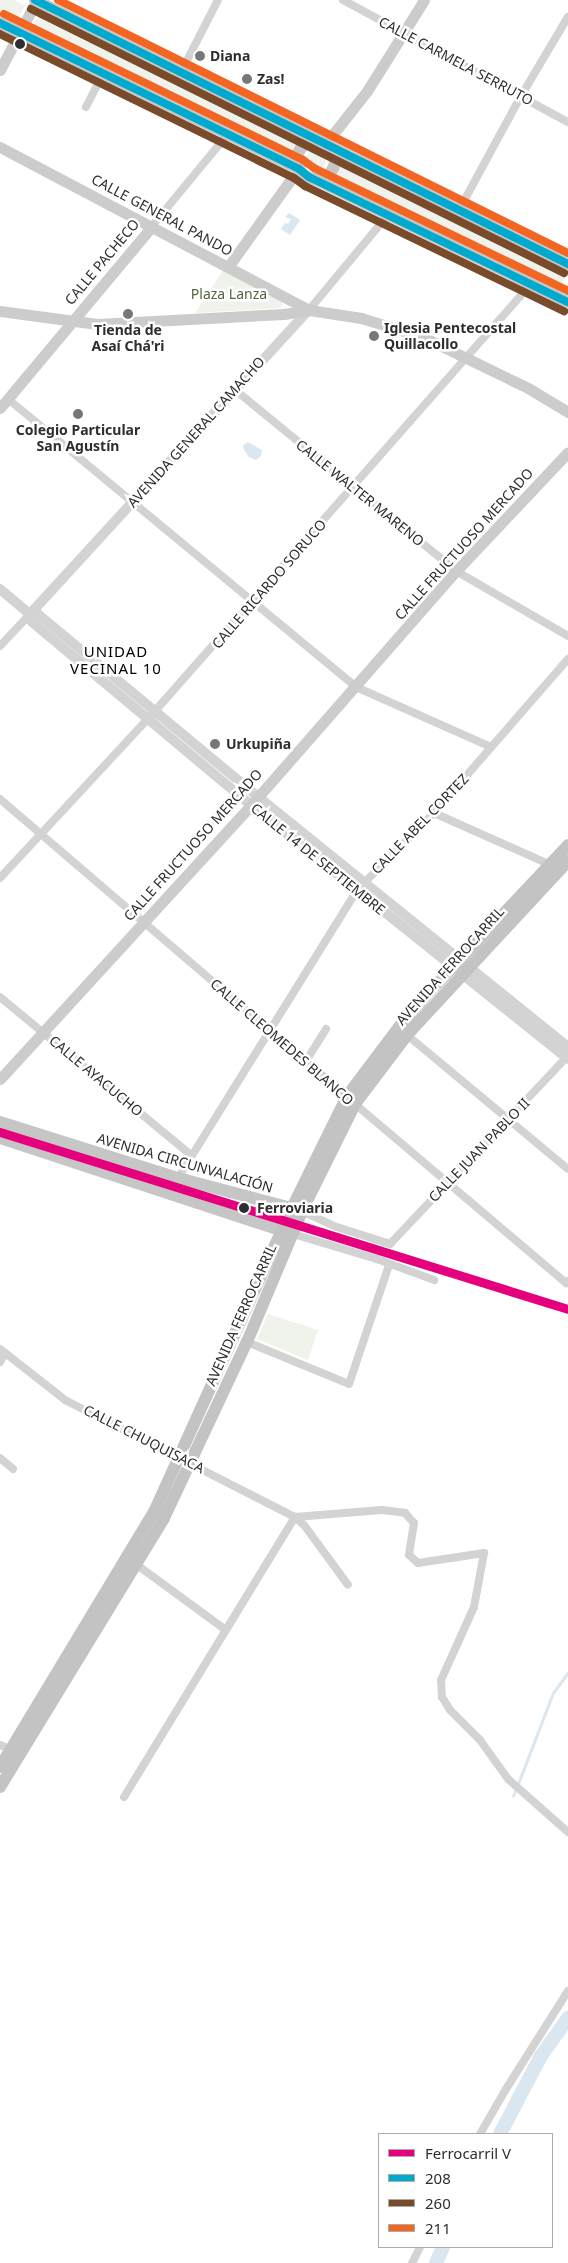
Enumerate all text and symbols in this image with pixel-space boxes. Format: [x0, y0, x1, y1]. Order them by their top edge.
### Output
street label: CALLE CARMELA SERRUTO [376, 13, 536, 109]
unlabelled marker [15, 39, 25, 49]
place label: Diana [210, 48, 250, 64]
marker: Diana [194, 50, 206, 62]
place label: Zas! [257, 71, 284, 87]
marker: Zas! [241, 73, 253, 85]
street label: CALLE GENERAL PANDO [89, 171, 235, 259]
street label: CALLE PACHECO [61, 216, 143, 308]
park label: Plaza Lanza [191, 286, 267, 302]
marker: Tienda de Asaí Chá'ri [122, 308, 134, 320]
place label: Iglesia Pentecostal Quillacollo [384, 320, 516, 352]
place label: Tienda de Asaí Chá'ri [91, 322, 165, 354]
marker: Iglesia Pentecostal Quillacollo [368, 330, 380, 342]
street label: AVENIDA GENERAL CAMACHO [124, 353, 268, 511]
marker: Colegio Particular San Agustín [72, 408, 84, 420]
place label: Colegio Particular San Agustín [16, 422, 140, 454]
street label: CALLE WALTER MARENO [293, 436, 427, 550]
street label: CALLE FRUCTUOSO MERCADO [391, 465, 537, 623]
street label: CALLE RICARDO SORUCO [208, 516, 330, 652]
district label: UNIDAD VECINAL 10 [69, 642, 163, 677]
place label: Urkupiña [226, 736, 291, 752]
marker: Urkupiña [208, 737, 222, 751]
street label: CALLE FRUCTUOSO MERCADO [120, 766, 266, 924]
street label: CALLE ABEL CORTEZ [368, 771, 472, 877]
street label: CALLE 14 DE SEPTIEMBRE [248, 800, 388, 918]
street label: AVENIDA FERROCARRIL [393, 903, 507, 1029]
street label: CALLE CLEOMEDES BLANCO [207, 975, 357, 1109]
street label: CALLE AYACUCHO [46, 1032, 146, 1120]
street label: CALLE JUAN PABLO II [425, 1095, 533, 1205]
street label: AVENIDA CIRCUNVALACIÓN [95, 1130, 275, 1196]
marker: Ferroviaria [235, 1199, 253, 1217]
place label: Ferroviaria [257, 1200, 333, 1216]
street label: AVENIDA FERROCARRIL [202, 1242, 280, 1388]
street label: CALLE CHUQUISACA [81, 1401, 207, 1477]
legend [378, 2133, 553, 2248]
text: Ferrocarril V [425, 2143, 511, 2163]
text: 208 [425, 2168, 451, 2188]
text: 260 [425, 2193, 451, 2213]
text: 211 [425, 2218, 451, 2238]

